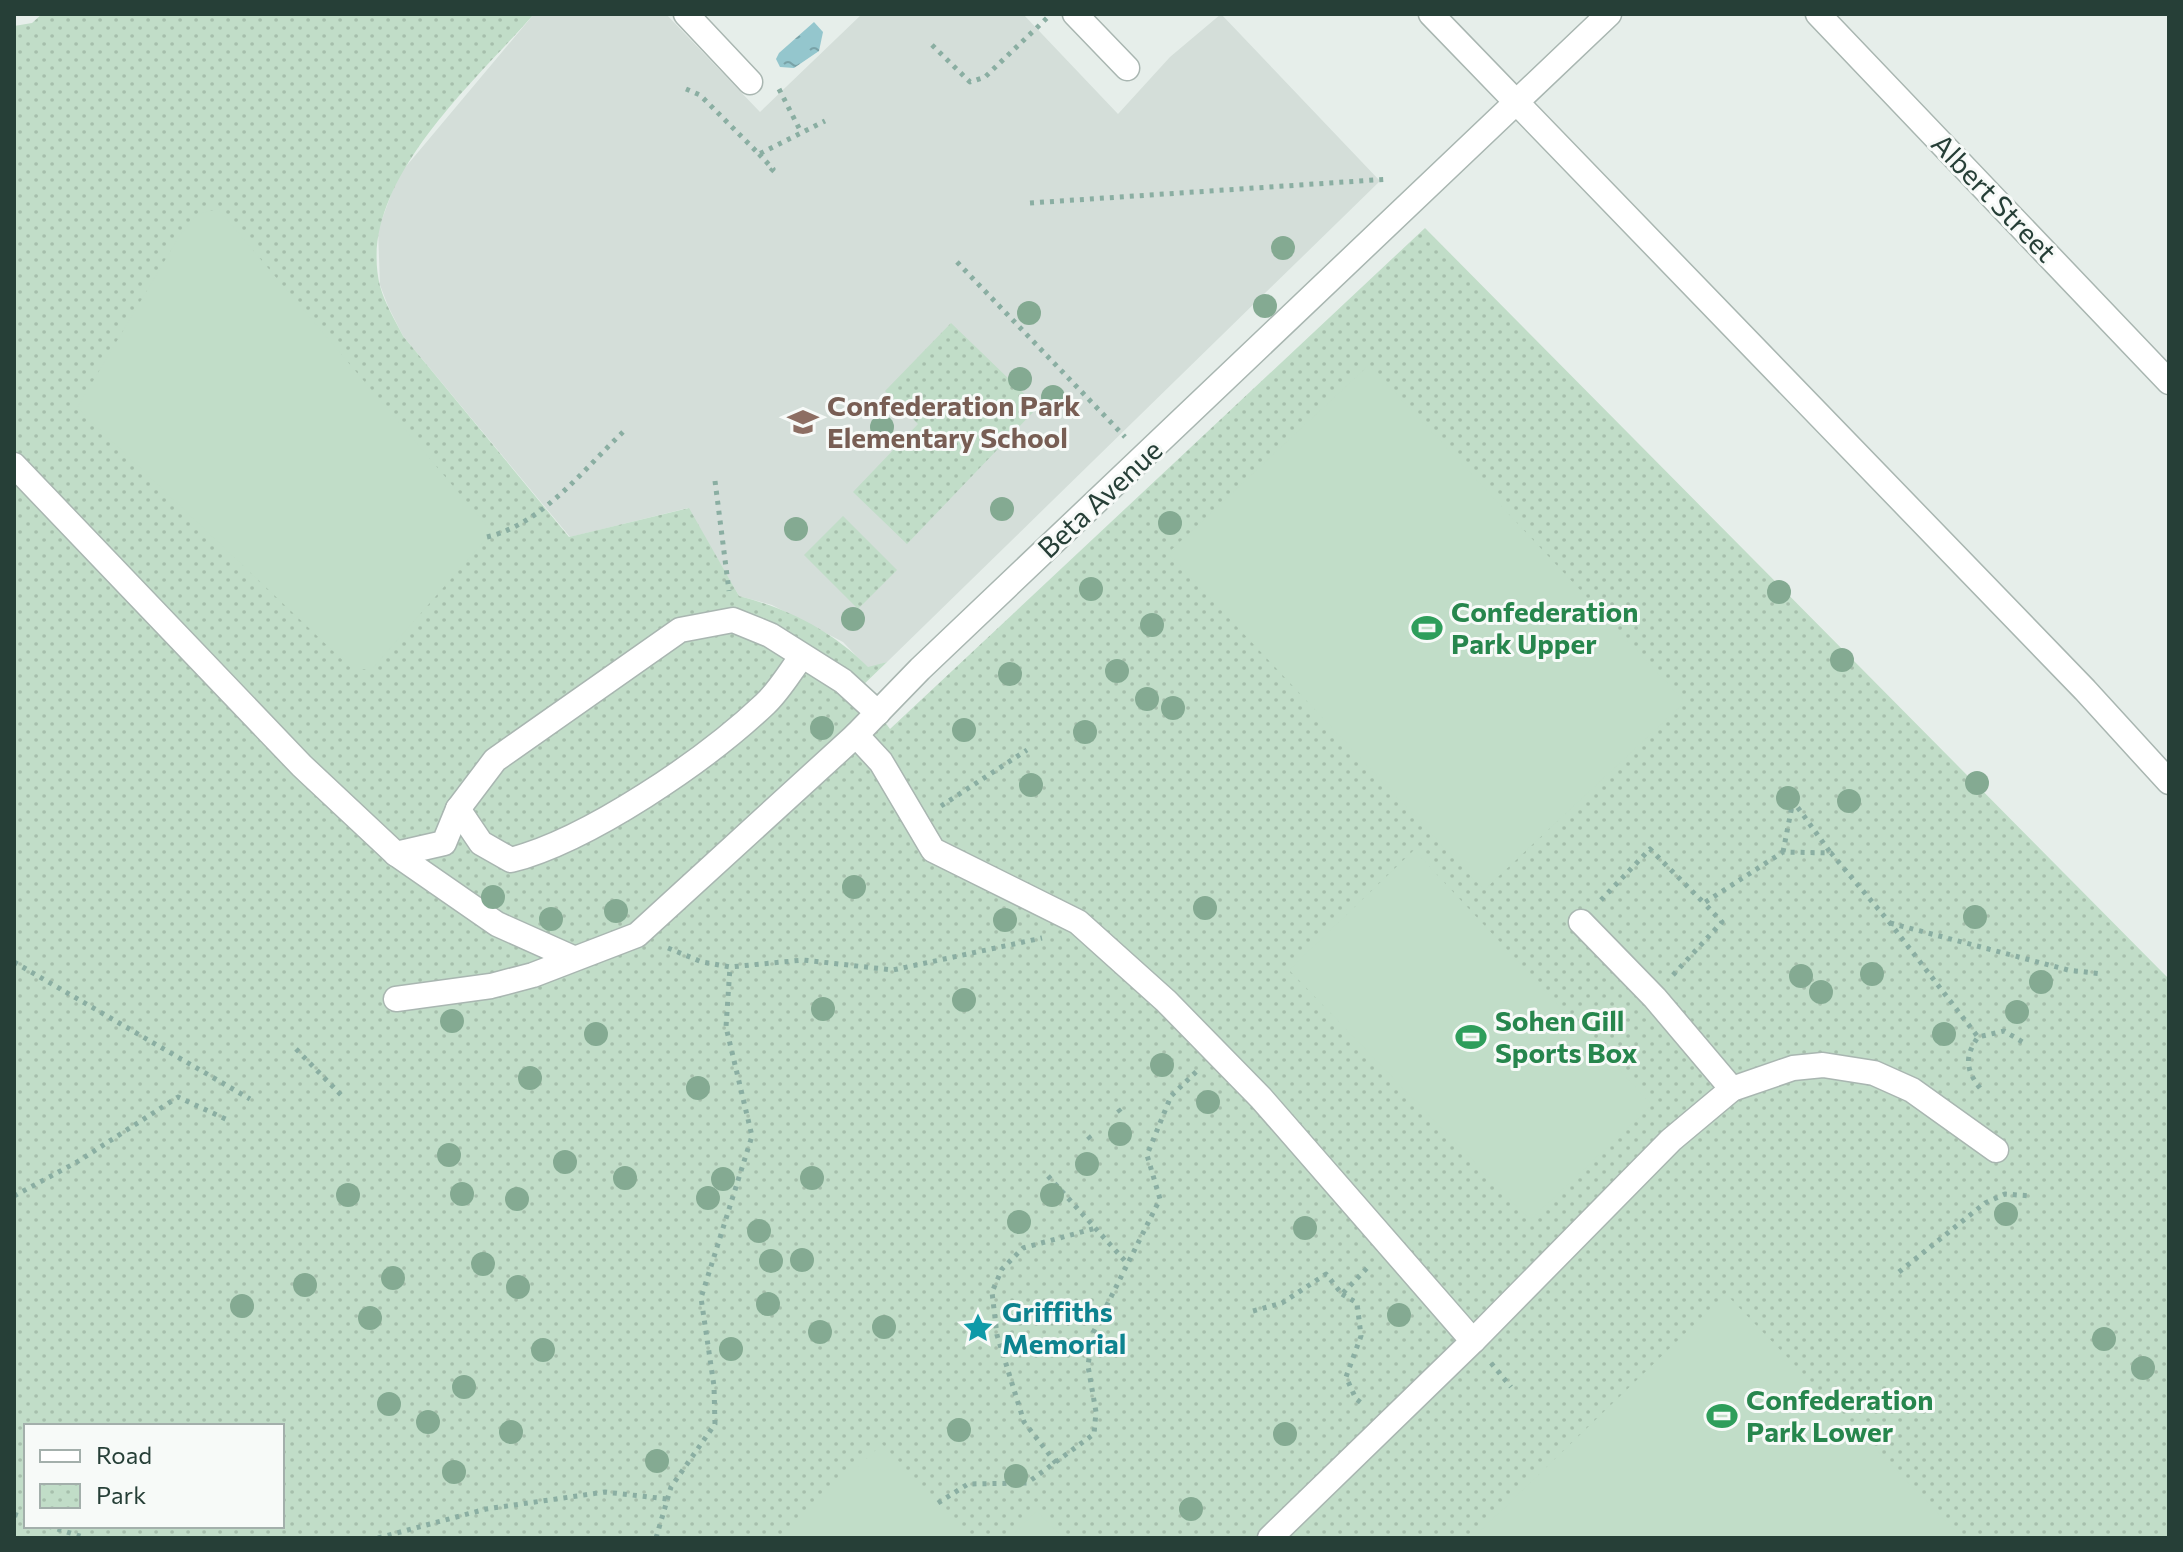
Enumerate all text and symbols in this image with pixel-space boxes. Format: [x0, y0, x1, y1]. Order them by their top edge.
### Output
street label: Albert Street [1925, 126, 2064, 268]
place label: Confederation Park Elementary School [827, 388, 1080, 454]
school or university icon: Confederation Park Elementary School [786, 405, 820, 439]
street label: Beta Avenue [1030, 432, 1168, 564]
place label: Confederation Park Upper [1451, 594, 1639, 660]
sports icon: Confederation Park Upper [1410, 611, 1444, 645]
place label: Sohen Gill Sports Box [1495, 1003, 1637, 1069]
sports icon: Sohen Gill Sports Box [1454, 1020, 1488, 1054]
place label: Griffiths Memorial [1002, 1294, 1126, 1360]
place icon: Griffiths Memorial [961, 1311, 995, 1345]
place label: Confederation Park Lower [1746, 1382, 1934, 1448]
sports icon: Confederation Park Lower [1705, 1399, 1739, 1433]
legend [24, 1424, 284, 1528]
text: Road [96, 1440, 152, 1469]
text: Park [96, 1480, 146, 1509]

